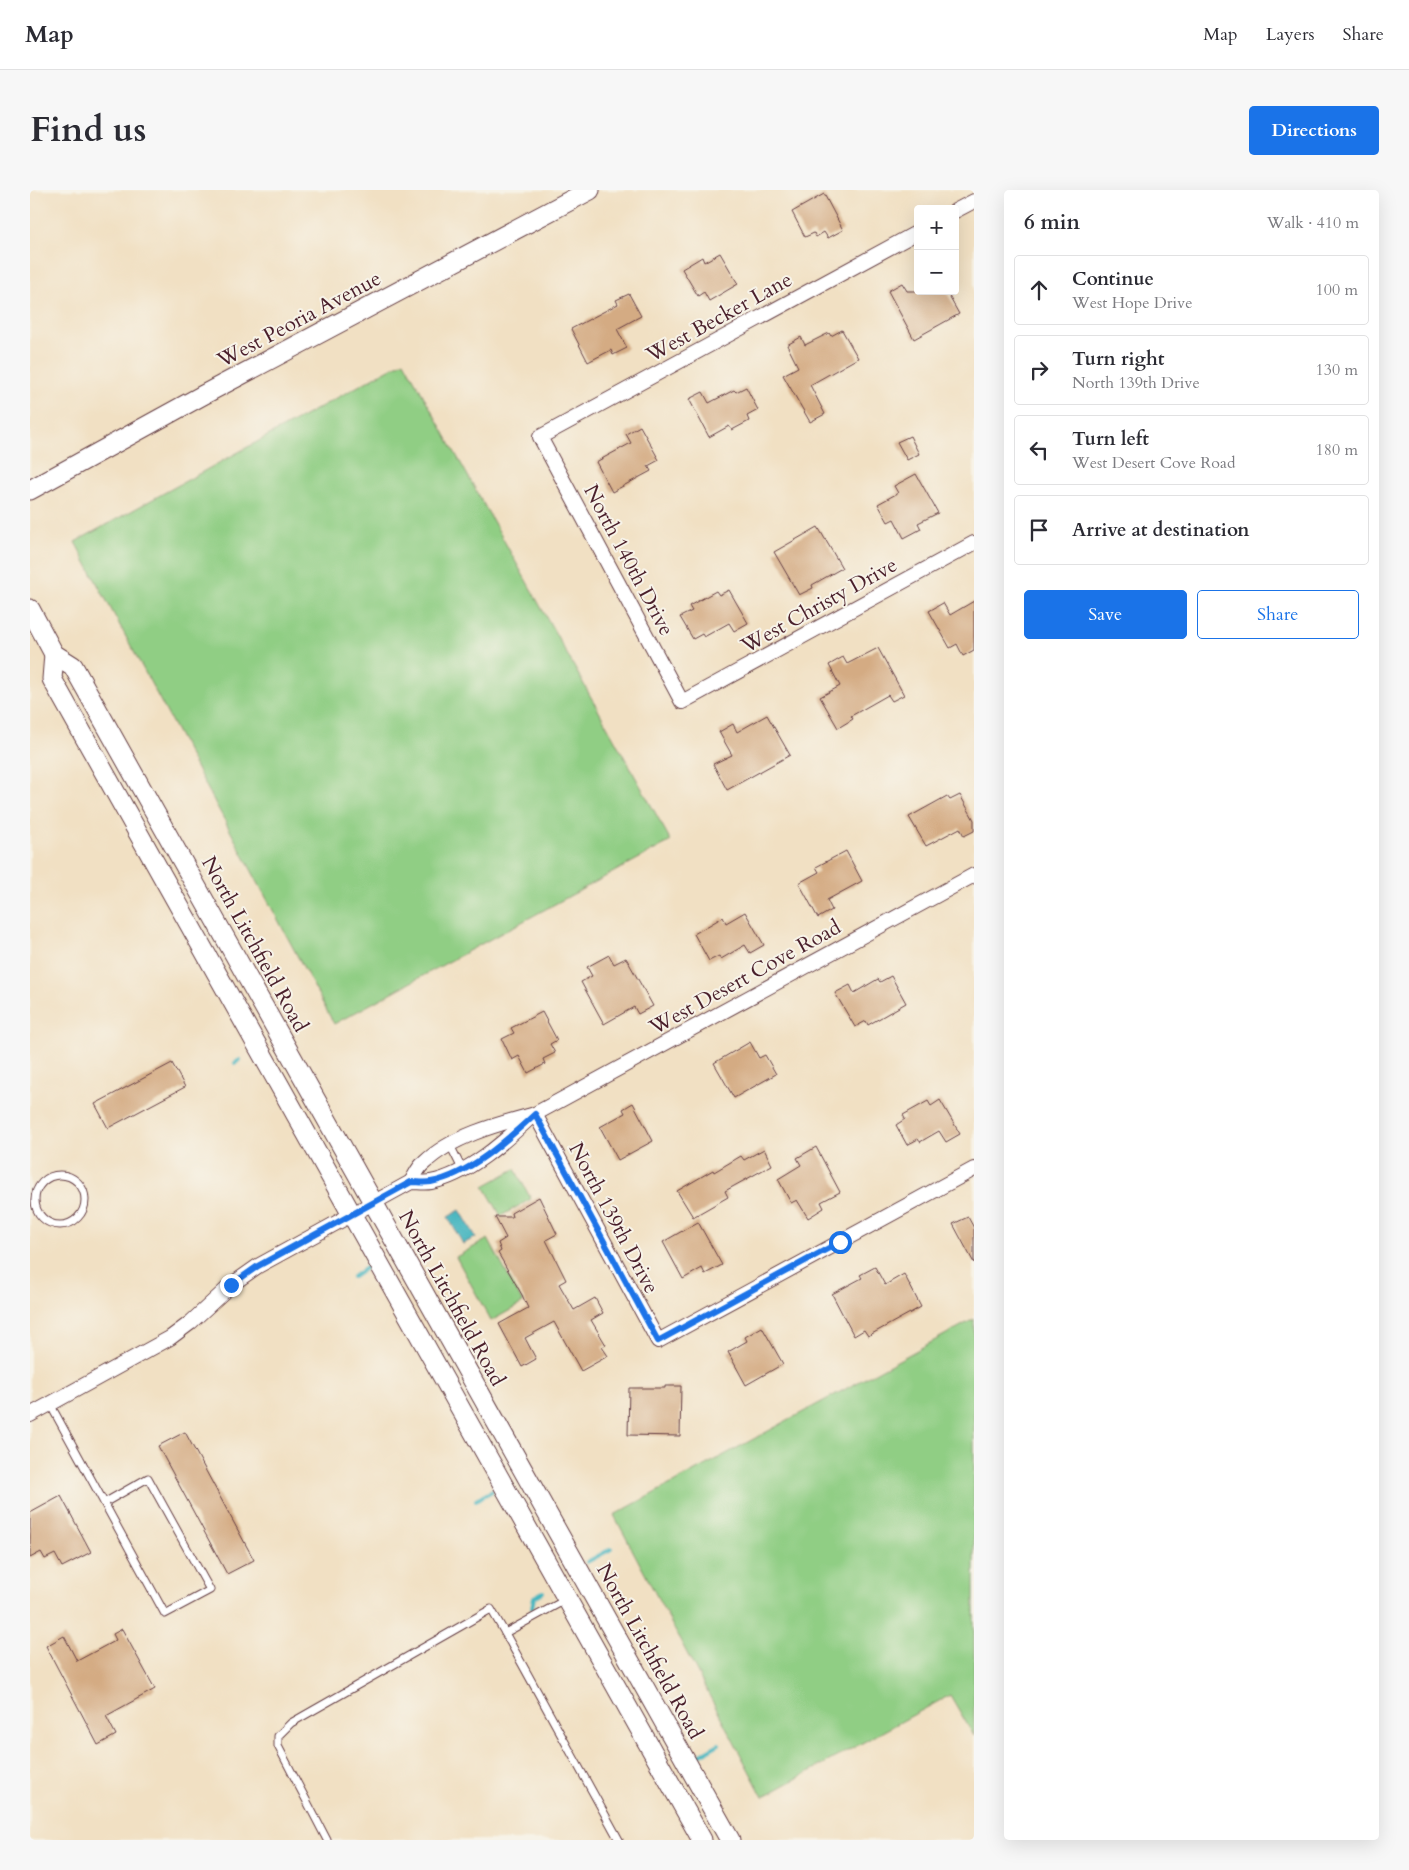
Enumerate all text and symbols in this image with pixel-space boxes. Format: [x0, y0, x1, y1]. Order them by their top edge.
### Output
text: Map [25, 18, 74, 51]
text: Map [1203, 22, 1238, 47]
text: Layers [1266, 22, 1315, 47]
text: Share [1343, 22, 1384, 47]
text: Find us [30, 106, 146, 154]
button: Directions [1249, 106, 1379, 155]
map controls [914, 205, 959, 295]
button: + [914, 205, 959, 250]
text: 6 min [1024, 208, 1080, 237]
text: Walk · 410 m [1267, 212, 1359, 234]
button: − [914, 250, 959, 295]
street label: West Peoria Avenue [211, 264, 386, 375]
street label: West Becker Lane [640, 265, 797, 370]
text: Continue [1072, 266, 1154, 292]
icon: ahead [1025, 276, 1053, 304]
text: 100 m [1316, 279, 1358, 301]
text: West Hope Drive [1072, 292, 1192, 314]
text: Turn right [1072, 346, 1164, 372]
icon: right [1025, 356, 1053, 384]
text: 130 m [1316, 359, 1358, 381]
text: North 139th Drive [1072, 372, 1200, 394]
text: Turn left [1072, 426, 1149, 452]
icon: left [1025, 436, 1053, 464]
text: 180 m [1316, 439, 1358, 461]
text: West Desert Cove Road [1072, 452, 1235, 474]
street label: North 140th Drive [576, 479, 681, 641]
icon: arrive [1025, 516, 1053, 544]
text: Arrive at destination [1072, 517, 1249, 543]
street label: West Christy Drive [735, 550, 903, 661]
button: Save [1024, 590, 1187, 639]
button: Share [1197, 590, 1359, 639]
street label: North Litchfield Road [194, 851, 315, 1037]
street label: West Desert Cove Road [644, 913, 846, 1043]
street label: North 139th Drive [561, 1137, 666, 1299]
street label: North Litchfield Road [391, 1205, 512, 1391]
route start [829, 1231, 852, 1254]
route end [220, 1274, 243, 1297]
street label: North Litchfield Road [589, 1558, 710, 1744]

